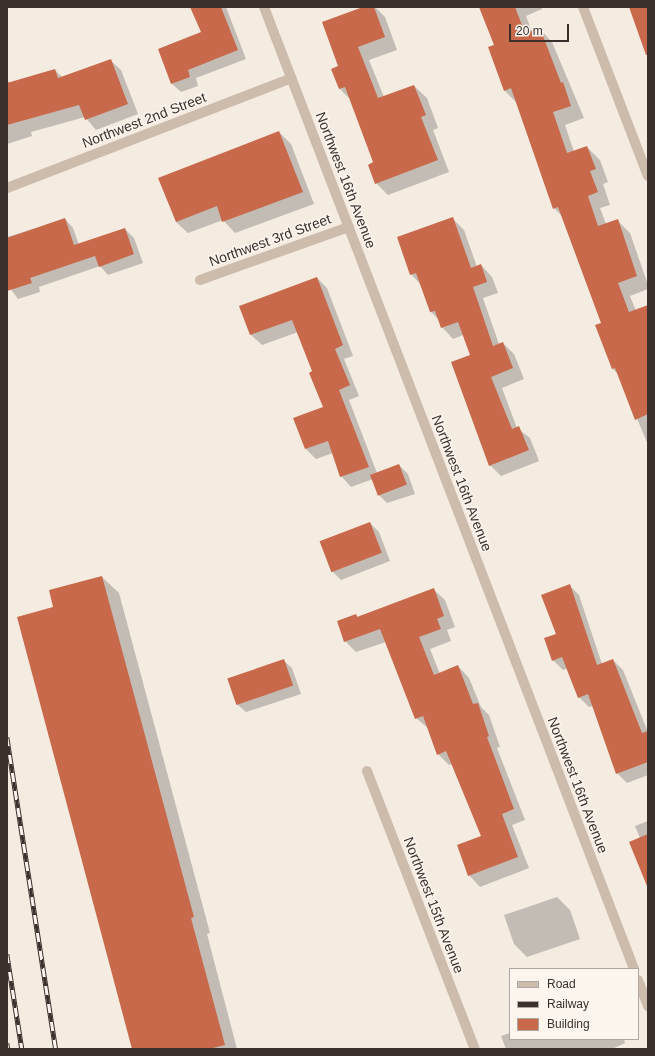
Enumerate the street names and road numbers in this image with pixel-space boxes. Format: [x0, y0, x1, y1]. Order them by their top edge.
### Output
street label: Northwest 2nd Street [80, 89, 208, 151]
street label: Northwest 16th Avenue [312, 109, 380, 251]
street label: Northwest 3rd Street [207, 210, 333, 270]
street label: Northwest 16th Avenue [428, 412, 496, 554]
street label: Northwest 16th Avenue [544, 714, 612, 856]
street label: Northwest 15th Avenue [400, 834, 468, 976]

